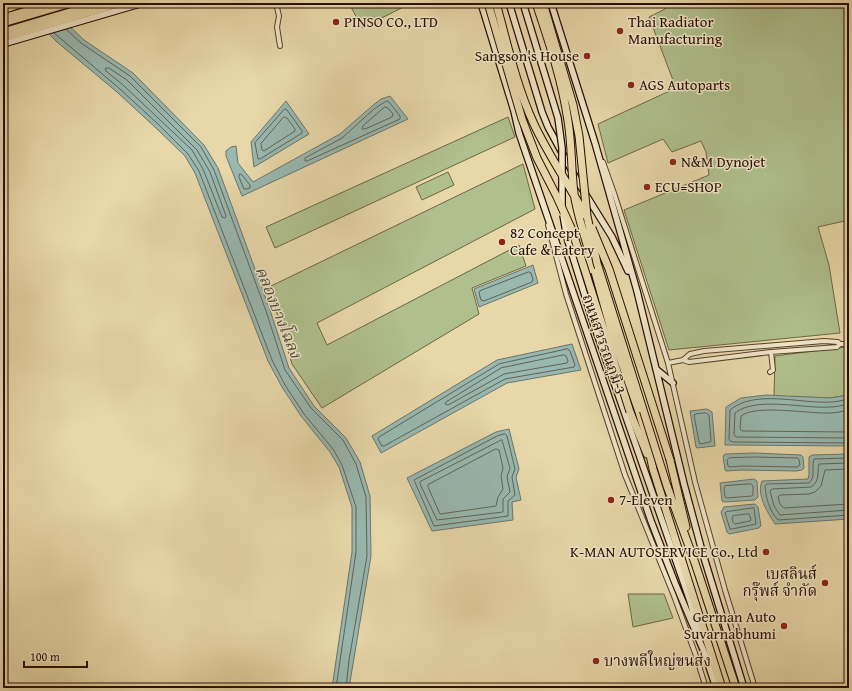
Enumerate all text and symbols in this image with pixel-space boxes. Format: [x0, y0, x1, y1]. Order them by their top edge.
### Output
place label: PINSO CO., LTD [344, 11, 438, 32]
place label: Thai Radiator Manufacturing [628, 11, 723, 49]
marker: PINSO CO., LTD [331, 17, 341, 27]
marker: Thai Radiator Manufacturing [615, 26, 625, 36]
place label: Sangson's House [475, 45, 579, 66]
marker: Sangson's House [582, 51, 592, 61]
place label: AGS Autoparts [639, 74, 730, 95]
marker: AGS Autoparts [626, 80, 636, 90]
place label: N&M Dynojet [681, 151, 766, 172]
marker: N&M Dynojet [668, 157, 678, 167]
place label: ECU=SHOP [655, 176, 722, 197]
marker: ECU=SHOP [642, 182, 652, 192]
place label: 82 Concept Cafe & Eatery [510, 222, 595, 260]
marker: 82 Concept Cafe & Eatery [497, 237, 507, 247]
water label: คลองบางโฉลง [250, 262, 309, 362]
street label: ถนนสุวรรณภูมิ 3 [577, 291, 631, 397]
place label: 7-Eleven [619, 489, 673, 510]
marker: 7-Eleven [606, 495, 616, 505]
place label: K-MAN AUTOSERVICE Co., Ltd [570, 541, 758, 562]
marker: K-MAN AUTOSERVICE Co., Ltd [761, 547, 771, 557]
place label: เบสลินส์ กรุ๊พส์ จำกัด [742, 563, 817, 602]
marker: เบสลินส์ กรุ๊พส์ จำกัด [820, 578, 830, 588]
place label: German Auto Suvarnabhumi [684, 606, 776, 644]
marker: German Auto Suvarnabhumi [779, 621, 789, 631]
scale bar [24, 643, 87, 669]
text: 100 m [30, 648, 60, 665]
place label: บางพลีใหญ่ขนส่ง [604, 650, 711, 671]
marker: บางพลีใหญ่ขนส่ง [591, 656, 601, 666]

